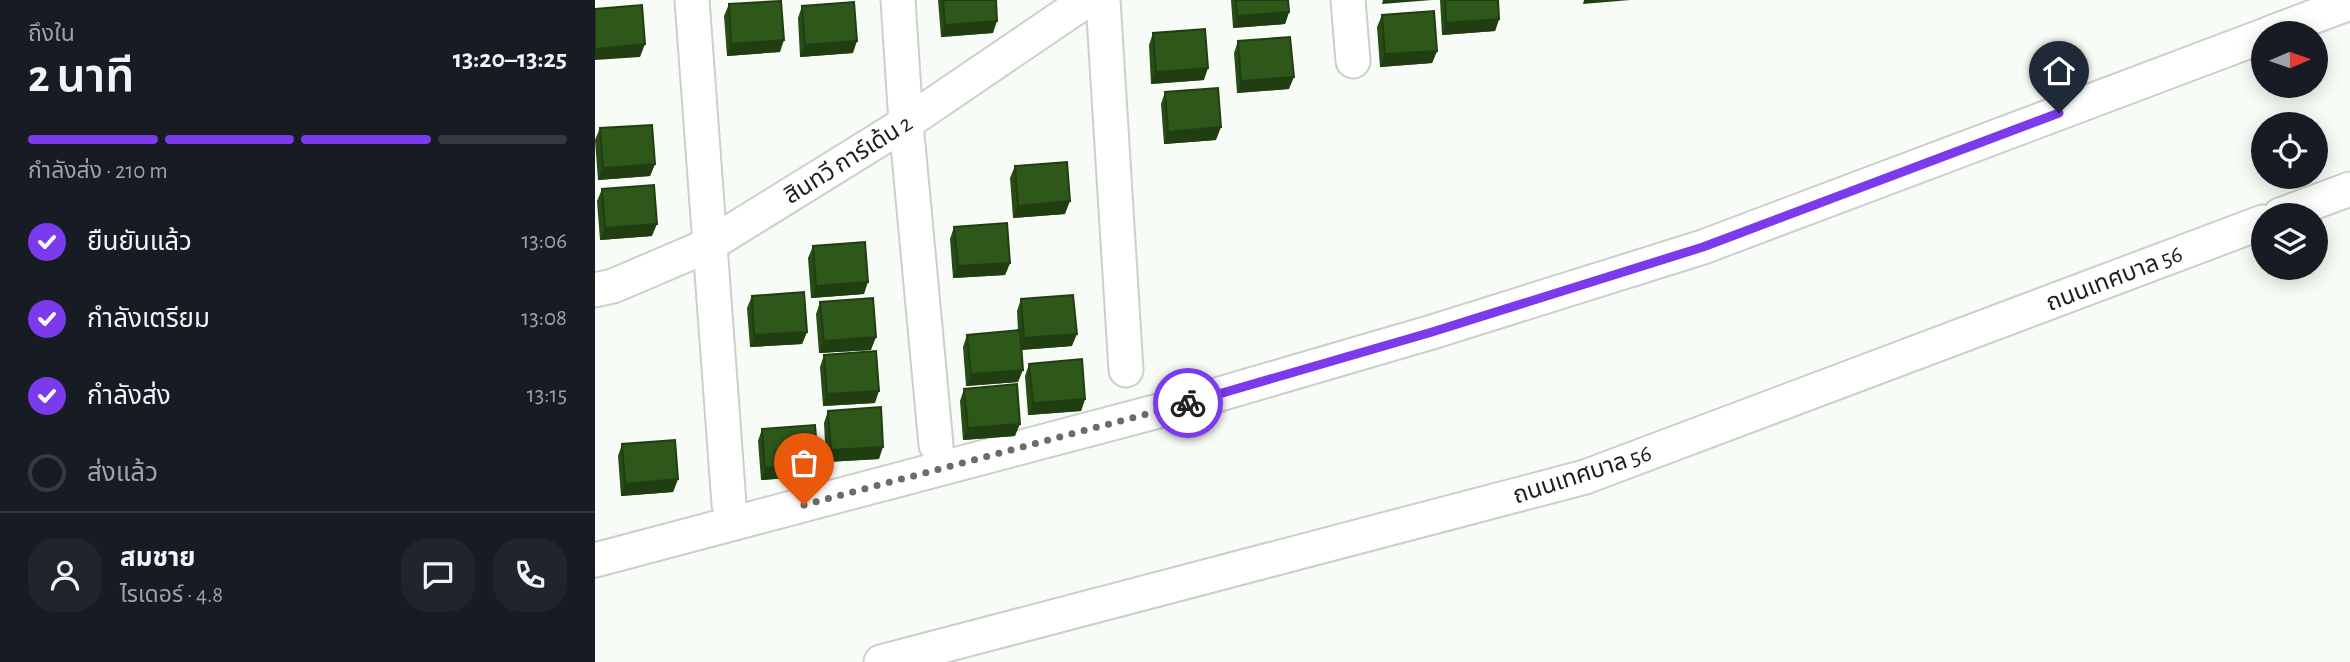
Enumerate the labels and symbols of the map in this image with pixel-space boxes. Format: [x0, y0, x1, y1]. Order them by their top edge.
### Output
north arrow [2251, 21, 2327, 98]
pin [2029, 41, 2089, 113]
street label: สินทวี การ์เด้น 2 [779, 109, 917, 209]
street label: ถนนเทศบาล 56 [2043, 242, 2186, 316]
courier [1153, 368, 1223, 438]
pin [774, 433, 834, 505]
street label: ถนนเทศบาล 56 [1510, 441, 1654, 509]

